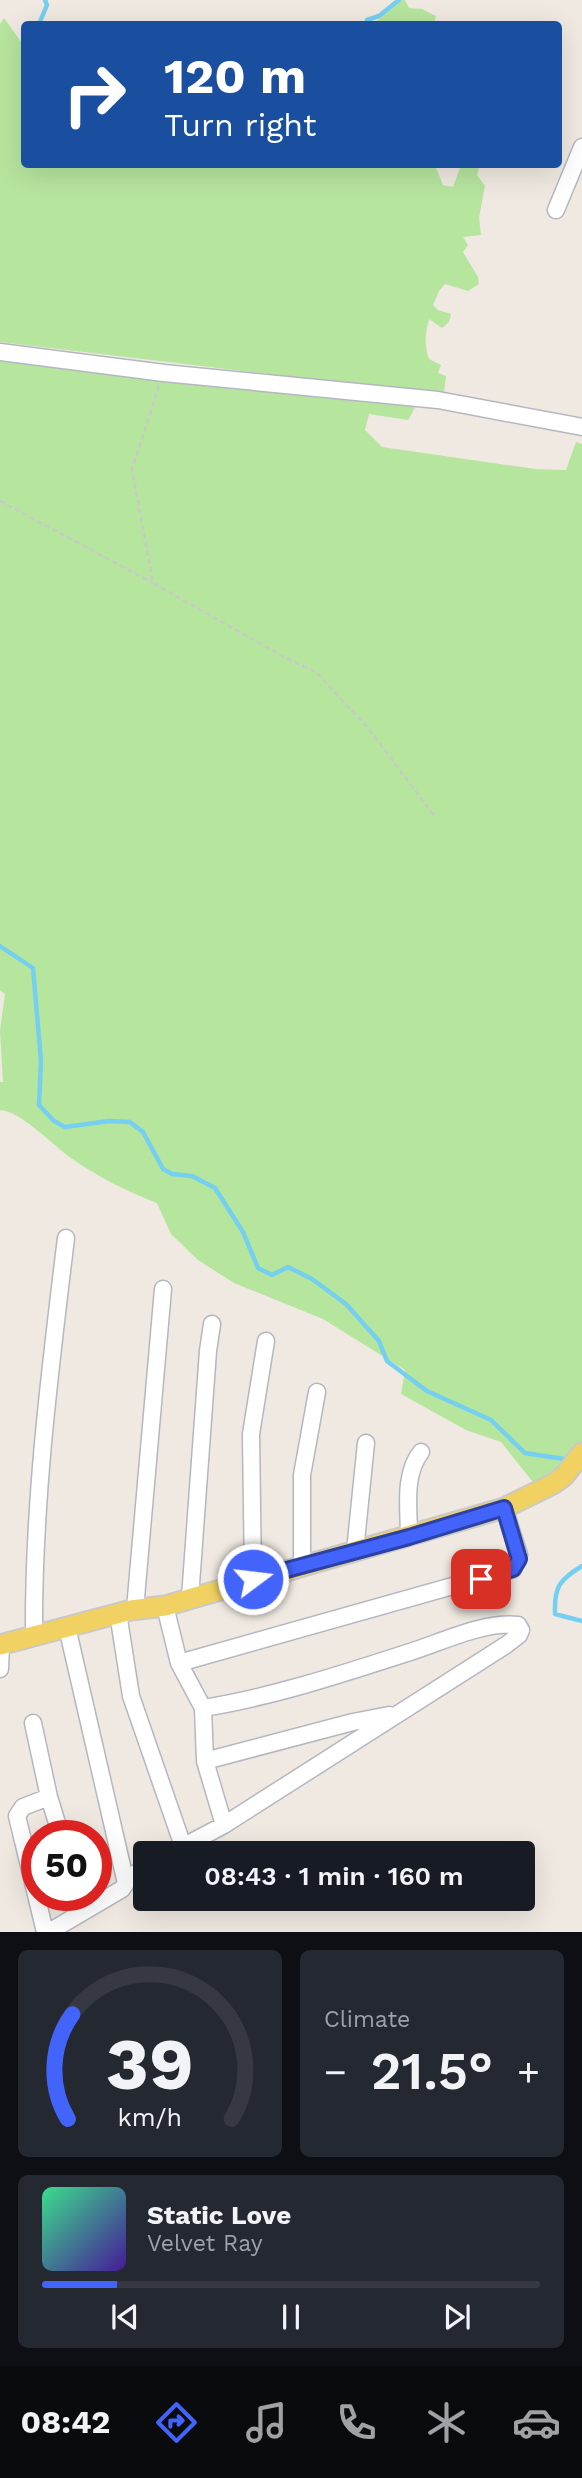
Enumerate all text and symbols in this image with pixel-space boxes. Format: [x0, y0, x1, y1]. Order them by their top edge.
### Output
text: 120 m [164, 47, 306, 105]
icon: right [49, 49, 140, 140]
text: Turn right [164, 106, 316, 144]
position arrow [216, 1542, 290, 1616]
pin [451, 1549, 511, 1609]
icon: arrive [462, 1560, 500, 1598]
speed limit sign: 50 [21, 1820, 112, 1911]
text: 08:43 · 1 min · 160 m [204, 1861, 464, 1891]
text: Climate [324, 2006, 410, 2033]
text: 39 [106, 2022, 194, 2108]
text: 21.5° [371, 2041, 493, 2102]
text: − [324, 2050, 347, 2094]
text: + [517, 2050, 540, 2094]
text: km/h [118, 2103, 182, 2132]
text: Static Love [147, 2200, 291, 2230]
text: Velvet Ray [147, 2230, 263, 2257]
icon: previous [106, 2298, 144, 2336]
icon: pause [272, 2298, 310, 2336]
icon: next [438, 2298, 476, 2336]
icon: directions [152, 2398, 201, 2447]
icon: music [242, 2398, 291, 2447]
icon: phone [332, 2398, 381, 2447]
icon: climate [422, 2398, 471, 2447]
icon: car [512, 2398, 561, 2447]
text: 08:42 [21, 2403, 110, 2441]

